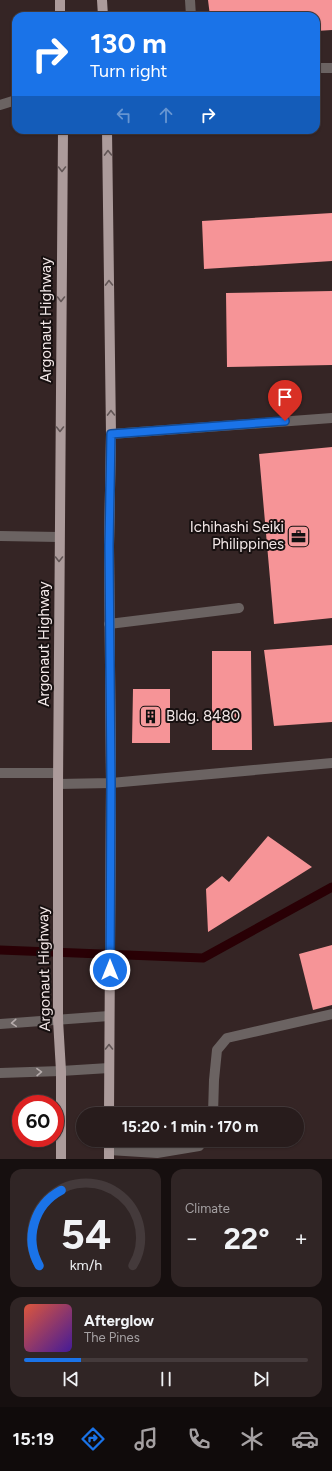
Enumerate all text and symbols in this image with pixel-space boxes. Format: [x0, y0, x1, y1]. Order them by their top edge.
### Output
text: 130 m [90, 26, 167, 60]
icon: right [24, 28, 76, 80]
text: Turn right [90, 60, 167, 82]
icon: left [113, 104, 135, 126]
icon: ahead [155, 104, 177, 126]
icon: right [197, 104, 219, 126]
one-way arrow [104, 150, 112, 156]
one-way arrow [58, 166, 66, 172]
street label: Argonaut Highway [37, 257, 55, 383]
one-way arrow [105, 280, 113, 286]
one-way arrow [57, 296, 65, 302]
pin [268, 380, 302, 421]
icon: arrive [274, 386, 296, 408]
one-way arrow [107, 410, 115, 416]
one-way arrow [56, 426, 64, 432]
place label: Ichihashi Seiki Philippines [190, 518, 284, 553]
office icon: Ichihashi Seiki Philippines [286, 523, 312, 549]
one-way arrow [55, 556, 63, 562]
street label: Argonaut Highway [35, 581, 53, 707]
building icon: Bldg. 8480 [138, 703, 164, 729]
place label: Bldg. 8480 [166, 707, 240, 725]
street label: Argonaut Highway [34, 906, 54, 1032]
position arrow [89, 949, 131, 991]
one-way arrow [11, 1019, 17, 1028]
one-way arrow [105, 1044, 113, 1050]
one-way arrow [36, 1068, 42, 1076]
speed limit sign: 60 [12, 1095, 64, 1147]
text: 15:20 · 1 min · 170 m [122, 1118, 258, 1136]
text: Climate [185, 1201, 230, 1216]
text: 54 [60, 1209, 111, 1259]
text: 22° [223, 1220, 270, 1257]
text: − [185, 1225, 199, 1252]
text: + [294, 1225, 308, 1252]
text: km/h [69, 1256, 102, 1274]
text: Afterglow [84, 1312, 154, 1330]
text: The Pines [84, 1330, 140, 1345]
icon: previous [60, 1368, 82, 1390]
icon: pause [155, 1368, 177, 1390]
icon: next [250, 1368, 272, 1390]
icon: directions [79, 1425, 107, 1453]
icon: music [132, 1425, 160, 1453]
icon: phone [185, 1425, 213, 1453]
icon: climate [238, 1425, 266, 1453]
icon: car [291, 1425, 319, 1453]
text: 15:19 [13, 1428, 54, 1450]

